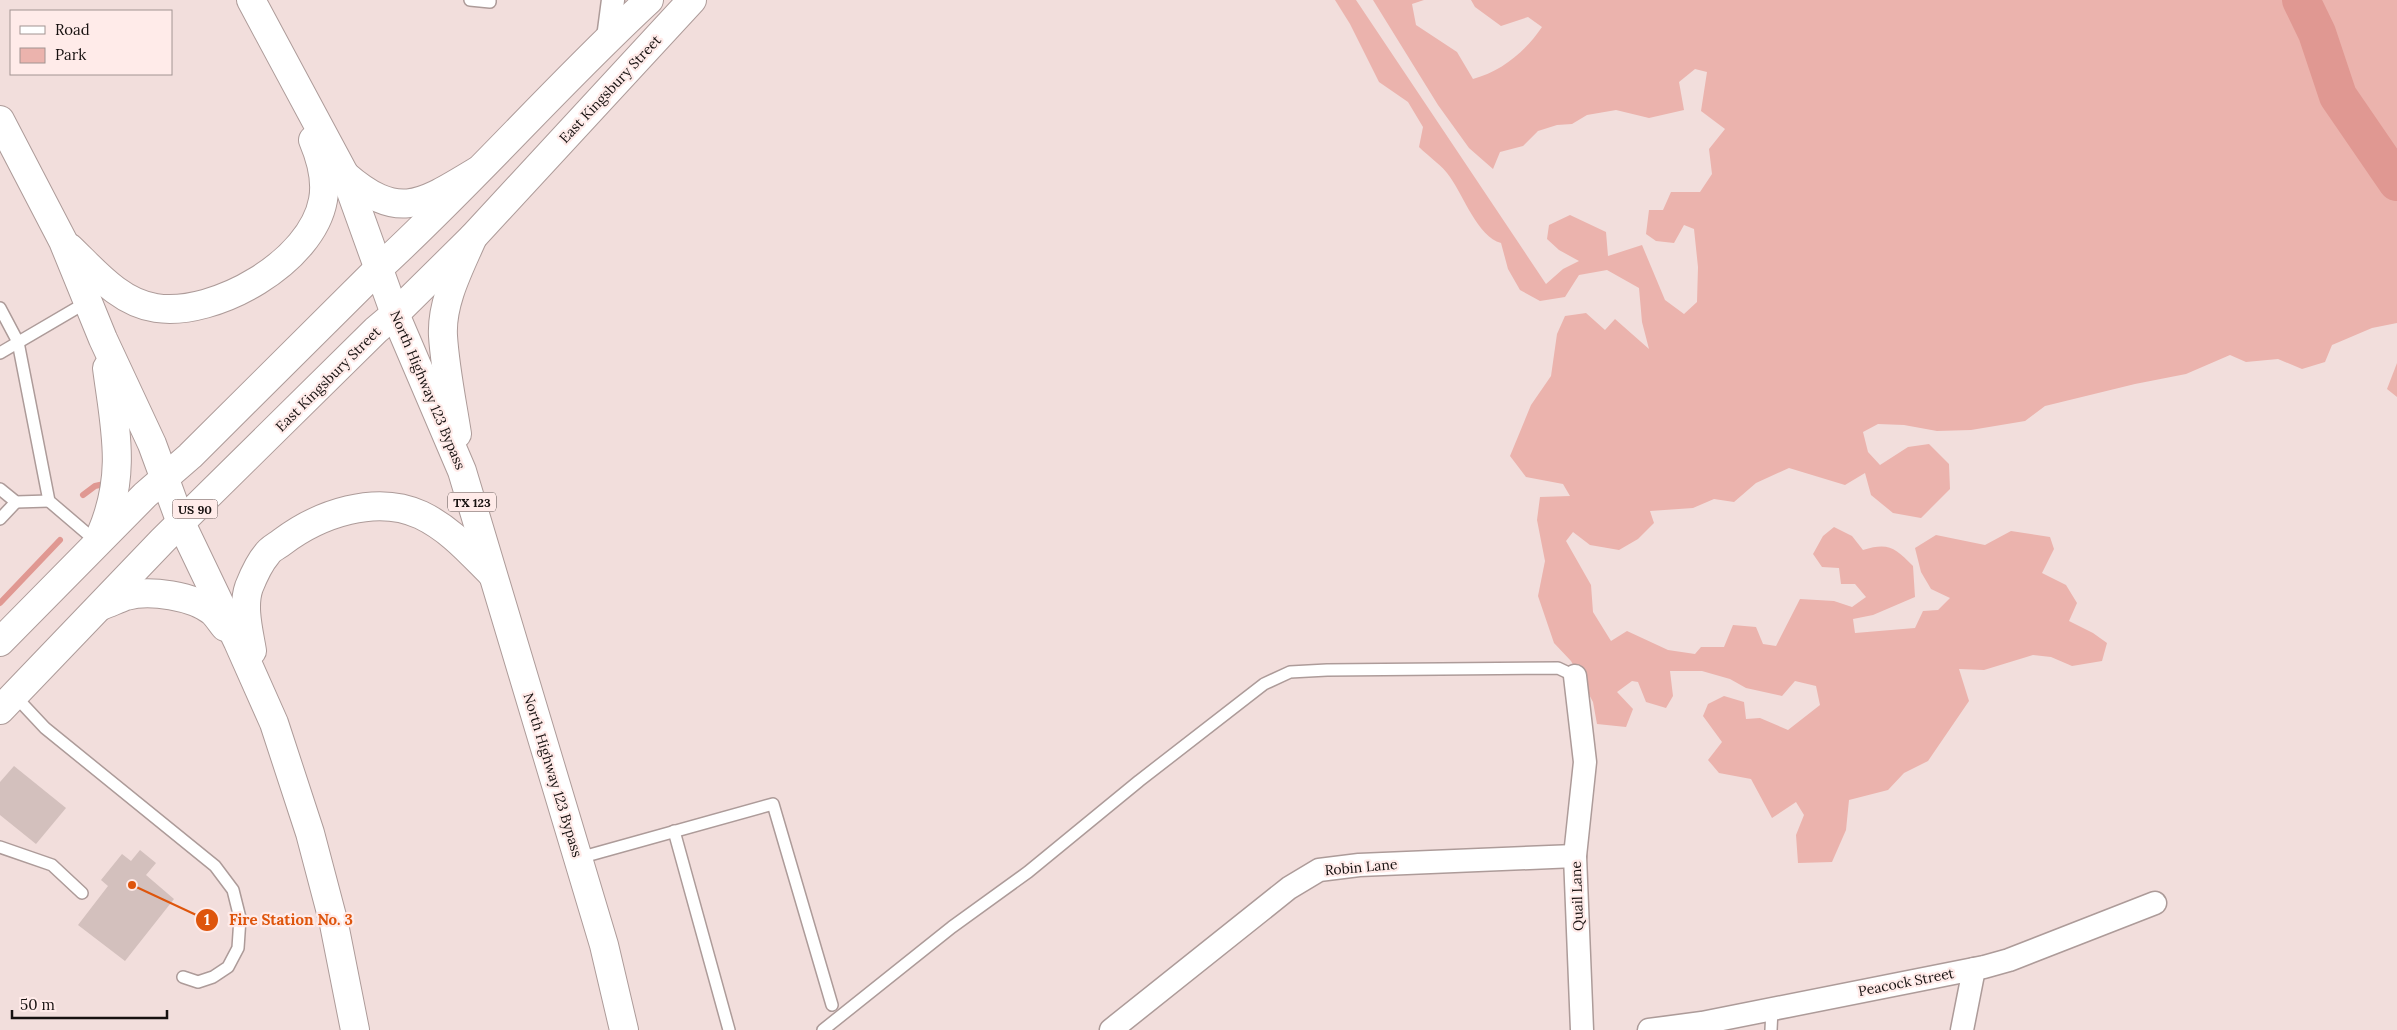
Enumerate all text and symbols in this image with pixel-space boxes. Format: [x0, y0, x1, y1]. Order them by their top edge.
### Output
legend [10, 10, 172, 75]
text: Road [55, 20, 90, 39]
street label: East Kingsbury Street [555, 31, 665, 147]
text: Park [55, 45, 86, 64]
street label: North Highway 123 Bypass [386, 308, 470, 472]
street label: East Kingsbury Street [272, 322, 385, 435]
road number: TX 123 [448, 492, 496, 512]
road number: US 90 [172, 499, 218, 518]
street label: North Highway 123 Bypass [519, 691, 587, 859]
street label: Robin Lane [1324, 855, 1398, 879]
street label: Quail Lane [1567, 860, 1587, 931]
callout: Fire Station No. 3 [194, 905, 363, 935]
text: 1 [204, 910, 210, 929]
text: Fire Station No. 3 [229, 910, 353, 929]
street label: Peacock Street [1857, 964, 1956, 1000]
scale bar [12, 988, 168, 1020]
text: 50 m [20, 995, 55, 1014]

